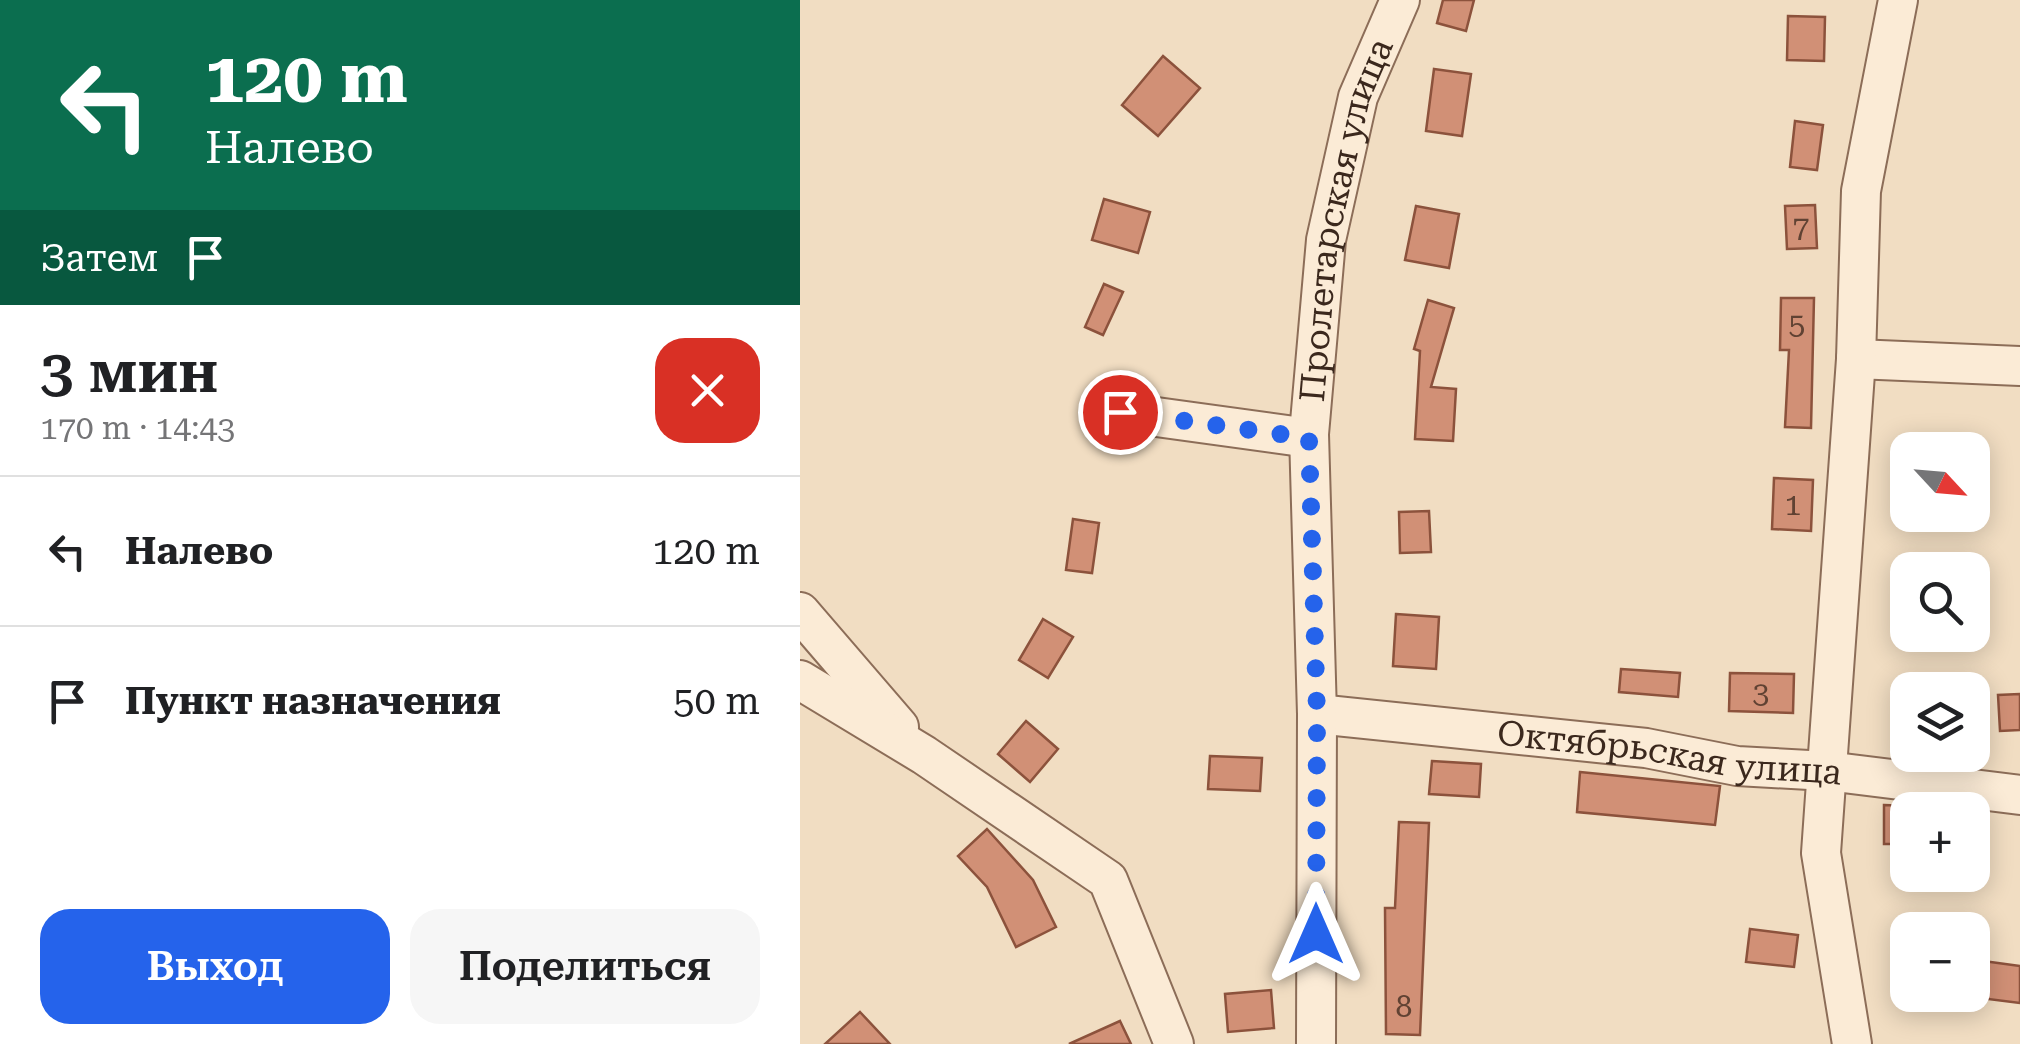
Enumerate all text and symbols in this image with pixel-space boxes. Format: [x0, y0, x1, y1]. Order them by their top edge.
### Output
street label: Пролетарская улица [1292, 32, 1402, 404]
text: 120 m [205, 37, 408, 119]
icon: left [40, 40, 170, 170]
text: Налево [205, 121, 374, 174]
house number: 7 [1793, 209, 1809, 244]
icon: arrive [178, 230, 233, 285]
text: Затем [40, 236, 158, 280]
house number: 5 [1789, 306, 1805, 341]
text: 3 мин [40, 336, 218, 407]
button: close [655, 338, 760, 443]
pin [1078, 370, 1163, 455]
icon: arrive [1093, 385, 1148, 440]
text: 170 m · 14:43 [40, 409, 235, 447]
north arrow [1890, 432, 1990, 532]
map controls [1890, 432, 1990, 1012]
house number: 1 [1785, 487, 1801, 522]
icon: left [40, 524, 95, 579]
text: Налево [125, 529, 273, 573]
text: 120 m [652, 529, 760, 573]
button: search [1890, 552, 1990, 652]
button: layers [1890, 672, 1990, 772]
icon: arrive [40, 674, 95, 729]
house number: 3 [1753, 675, 1769, 710]
text: Пункт назначения [125, 679, 501, 723]
text: 50 m [673, 679, 760, 723]
street label: Октябрьская улица [1495, 713, 1844, 794]
button: + [1890, 792, 1990, 892]
position arrow [1264, 882, 1368, 986]
button: Выход [40, 909, 390, 1024]
button: Поделиться [410, 909, 760, 1024]
button: − [1890, 912, 1990, 1012]
house number: 8 [1396, 989, 1412, 1024]

